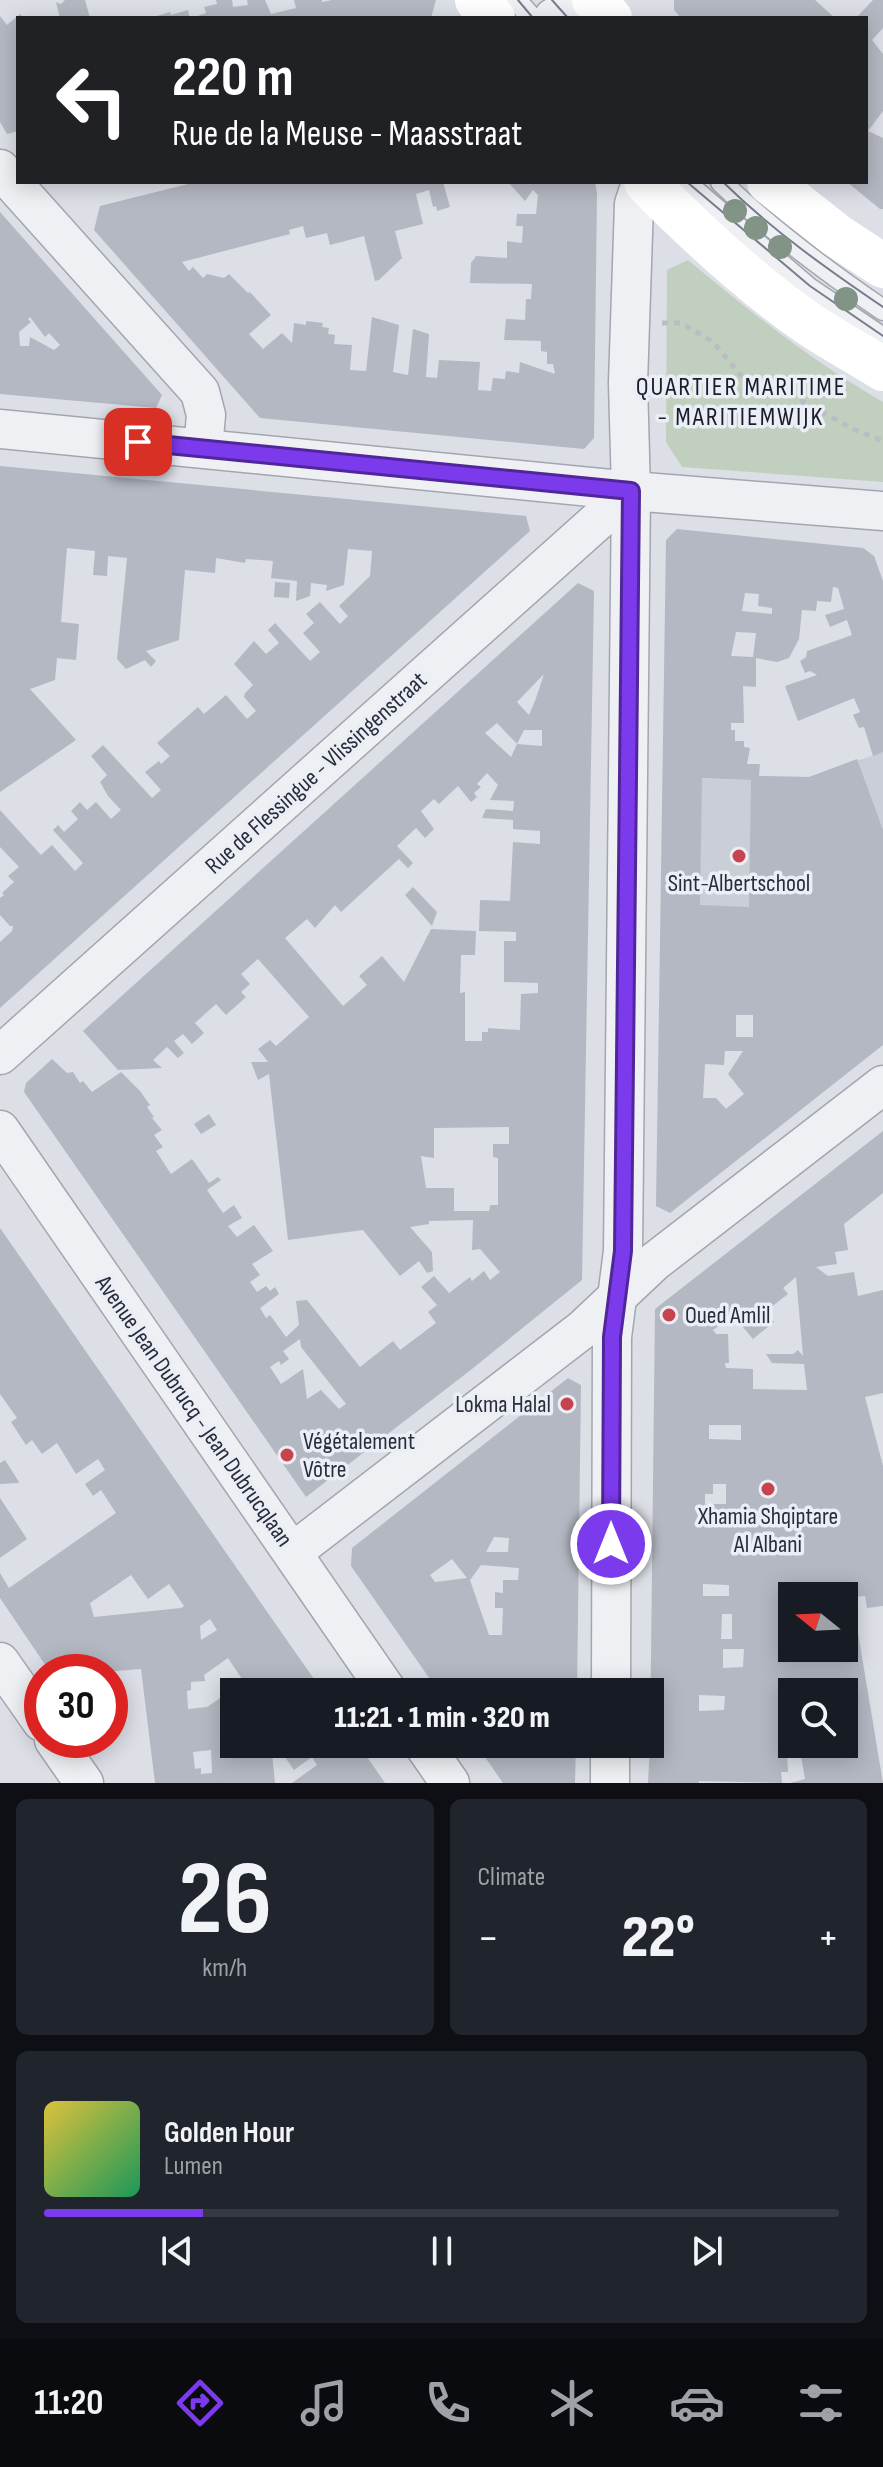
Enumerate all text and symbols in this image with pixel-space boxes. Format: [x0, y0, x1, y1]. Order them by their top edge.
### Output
text: 220 m [172, 45, 294, 112]
icon: left [40, 48, 144, 152]
text: Rue de la Meuse - Maasstraat [172, 113, 522, 156]
district label: QUARTIER MARITIME - MARITIEMWIJK [636, 372, 846, 433]
pin [104, 408, 172, 476]
icon: arrive [116, 420, 160, 464]
street label: Rue de Flessingue - Vlissingenstraat [199, 666, 433, 880]
marker: Sint-Albertschool [730, 847, 748, 865]
place label: Sint-Albertschool [668, 869, 810, 898]
street label: Avenue Jean Dubrucq - Jean Dubrucqlaan [89, 1269, 299, 1552]
place label: Oued Amlil [685, 1301, 770, 1330]
marker: Oued Amlil [660, 1306, 678, 1324]
place label: Lokma Halal [455, 1390, 551, 1419]
marker: Lokma Halal [558, 1395, 576, 1413]
place label: Végétalement Vôtre [303, 1427, 415, 1484]
marker: Végétalement Vôtre [278, 1446, 296, 1464]
marker: Xhamia Shqiptare Al Albani [759, 1480, 777, 1498]
position arrow [569, 1502, 653, 1586]
place label: Xhamia Shqiptare Al Albani [697, 1502, 838, 1559]
north arrow [778, 1582, 858, 1662]
map controls [778, 1582, 858, 1758]
speed limit sign: 30 [24, 1654, 128, 1758]
button: search [778, 1678, 858, 1758]
text: 11:21 · 1 min · 320 m [334, 1700, 550, 1736]
text: 26 [177, 1838, 272, 1963]
text: Climate [478, 1862, 545, 1893]
text: 22° [622, 1902, 695, 1974]
text: − [478, 1912, 499, 1965]
text: + [817, 1912, 839, 1965]
text: km/h [202, 1953, 247, 1984]
text: Golden Hour [164, 2115, 294, 2151]
text: Lumen [164, 2151, 223, 2182]
icon: previous [155, 2229, 199, 2273]
icon: pause [420, 2229, 464, 2273]
icon: next [685, 2229, 729, 2273]
icon: directions [172, 2375, 228, 2431]
icon: music [296, 2375, 352, 2431]
icon: phone [420, 2375, 476, 2431]
icon: climate [544, 2375, 600, 2431]
icon: car [669, 2375, 725, 2431]
icon: filters [793, 2375, 849, 2431]
text: 11:20 [34, 2382, 103, 2425]

